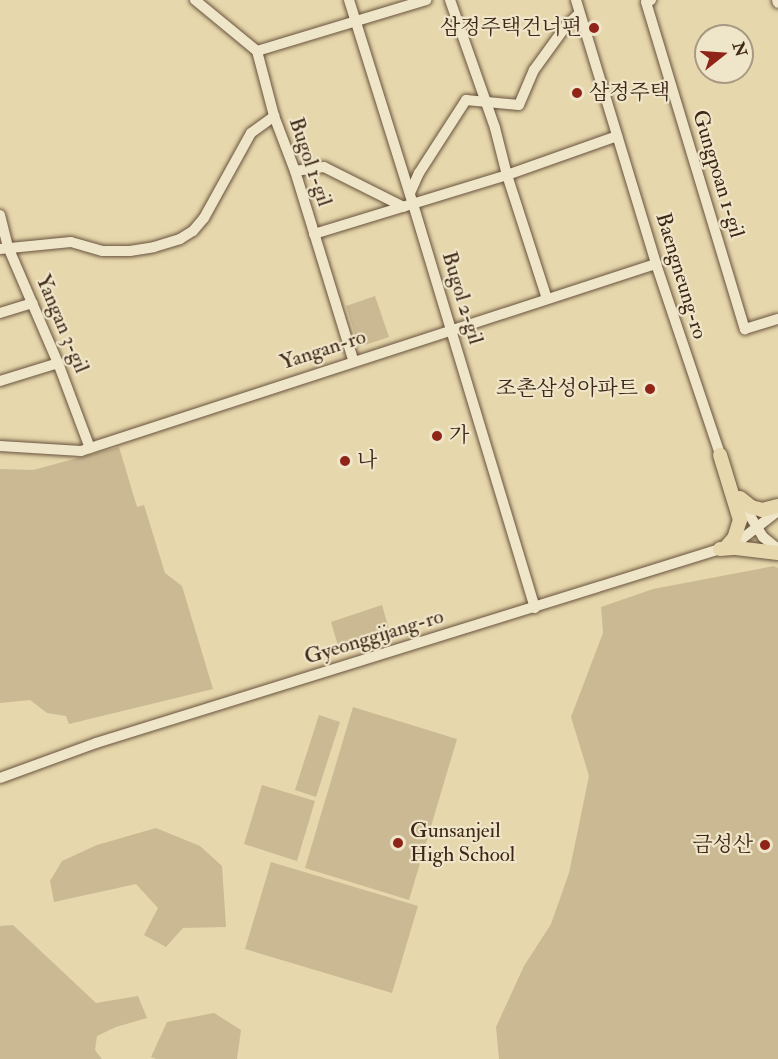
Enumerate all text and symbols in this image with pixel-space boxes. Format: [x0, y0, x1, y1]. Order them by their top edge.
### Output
place label: 삼정주택건너편 [440, 15, 582, 41]
marker: 삼정주택건너편 [587, 21, 601, 35]
north arrow [694, 24, 754, 84]
text: N [728, 40, 751, 59]
place label: 삼정주택 [589, 80, 670, 106]
marker: 삼정주택 [570, 86, 584, 100]
street label: Gungpoan 1-gil [687, 107, 749, 241]
street label: Bugol 1-gil [283, 114, 337, 210]
street label: Baengneung-ro [650, 210, 712, 342]
street label: Bugol 2-gil [436, 249, 488, 347]
street label: Yangan 3-gil [30, 271, 94, 377]
street label: Yangan-ro [277, 324, 369, 376]
place label: 조촌삼성아파트 [496, 376, 638, 402]
marker: 조촌삼성아파트 [643, 382, 657, 396]
place label: 가 [449, 423, 469, 449]
marker: 가 [430, 429, 444, 443]
place label: 나 [357, 448, 377, 474]
marker: 나 [338, 454, 352, 468]
street label: Gyeonggijang-ro [301, 604, 447, 670]
place label: Gunsanjeil High School [410, 818, 515, 868]
place label: 금성산 [692, 832, 753, 858]
marker: Gunsanjeil High School [391, 836, 405, 850]
marker: 금성산 [758, 838, 772, 852]

